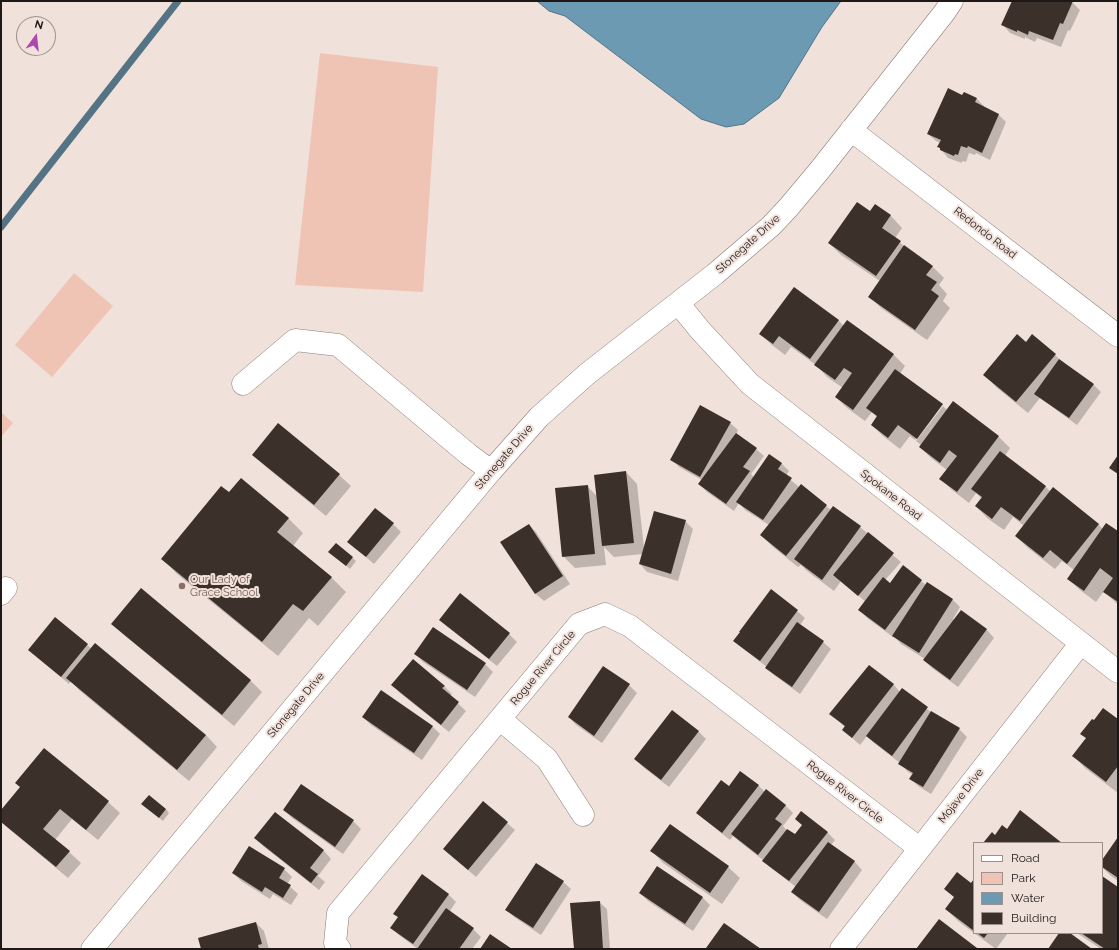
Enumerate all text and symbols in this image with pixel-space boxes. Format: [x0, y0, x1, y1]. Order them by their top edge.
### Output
north arrow [16, 16, 56, 56]
text: N [33, 18, 45, 32]
street label: Redondo Road [951, 204, 1019, 262]
street label: Stonegate Drive [713, 212, 783, 276]
street label: Stonegate Drive [472, 422, 536, 492]
street label: Spokane Road [858, 467, 924, 523]
place label: Our Lady of Grace School [190, 573, 258, 599]
marker: Our Lady of Grace School [177, 581, 187, 591]
street label: Rogue River Circle [508, 628, 578, 708]
street label: Stonegate Drive [265, 670, 327, 740]
street label: Rogue River Circle [804, 758, 886, 826]
street label: Mojave Drive [936, 766, 986, 826]
legend [973, 842, 1103, 934]
text: Road [1011, 851, 1040, 865]
text: Park [1011, 871, 1036, 885]
text: Water [1011, 891, 1045, 905]
text: Building [1011, 911, 1057, 925]

